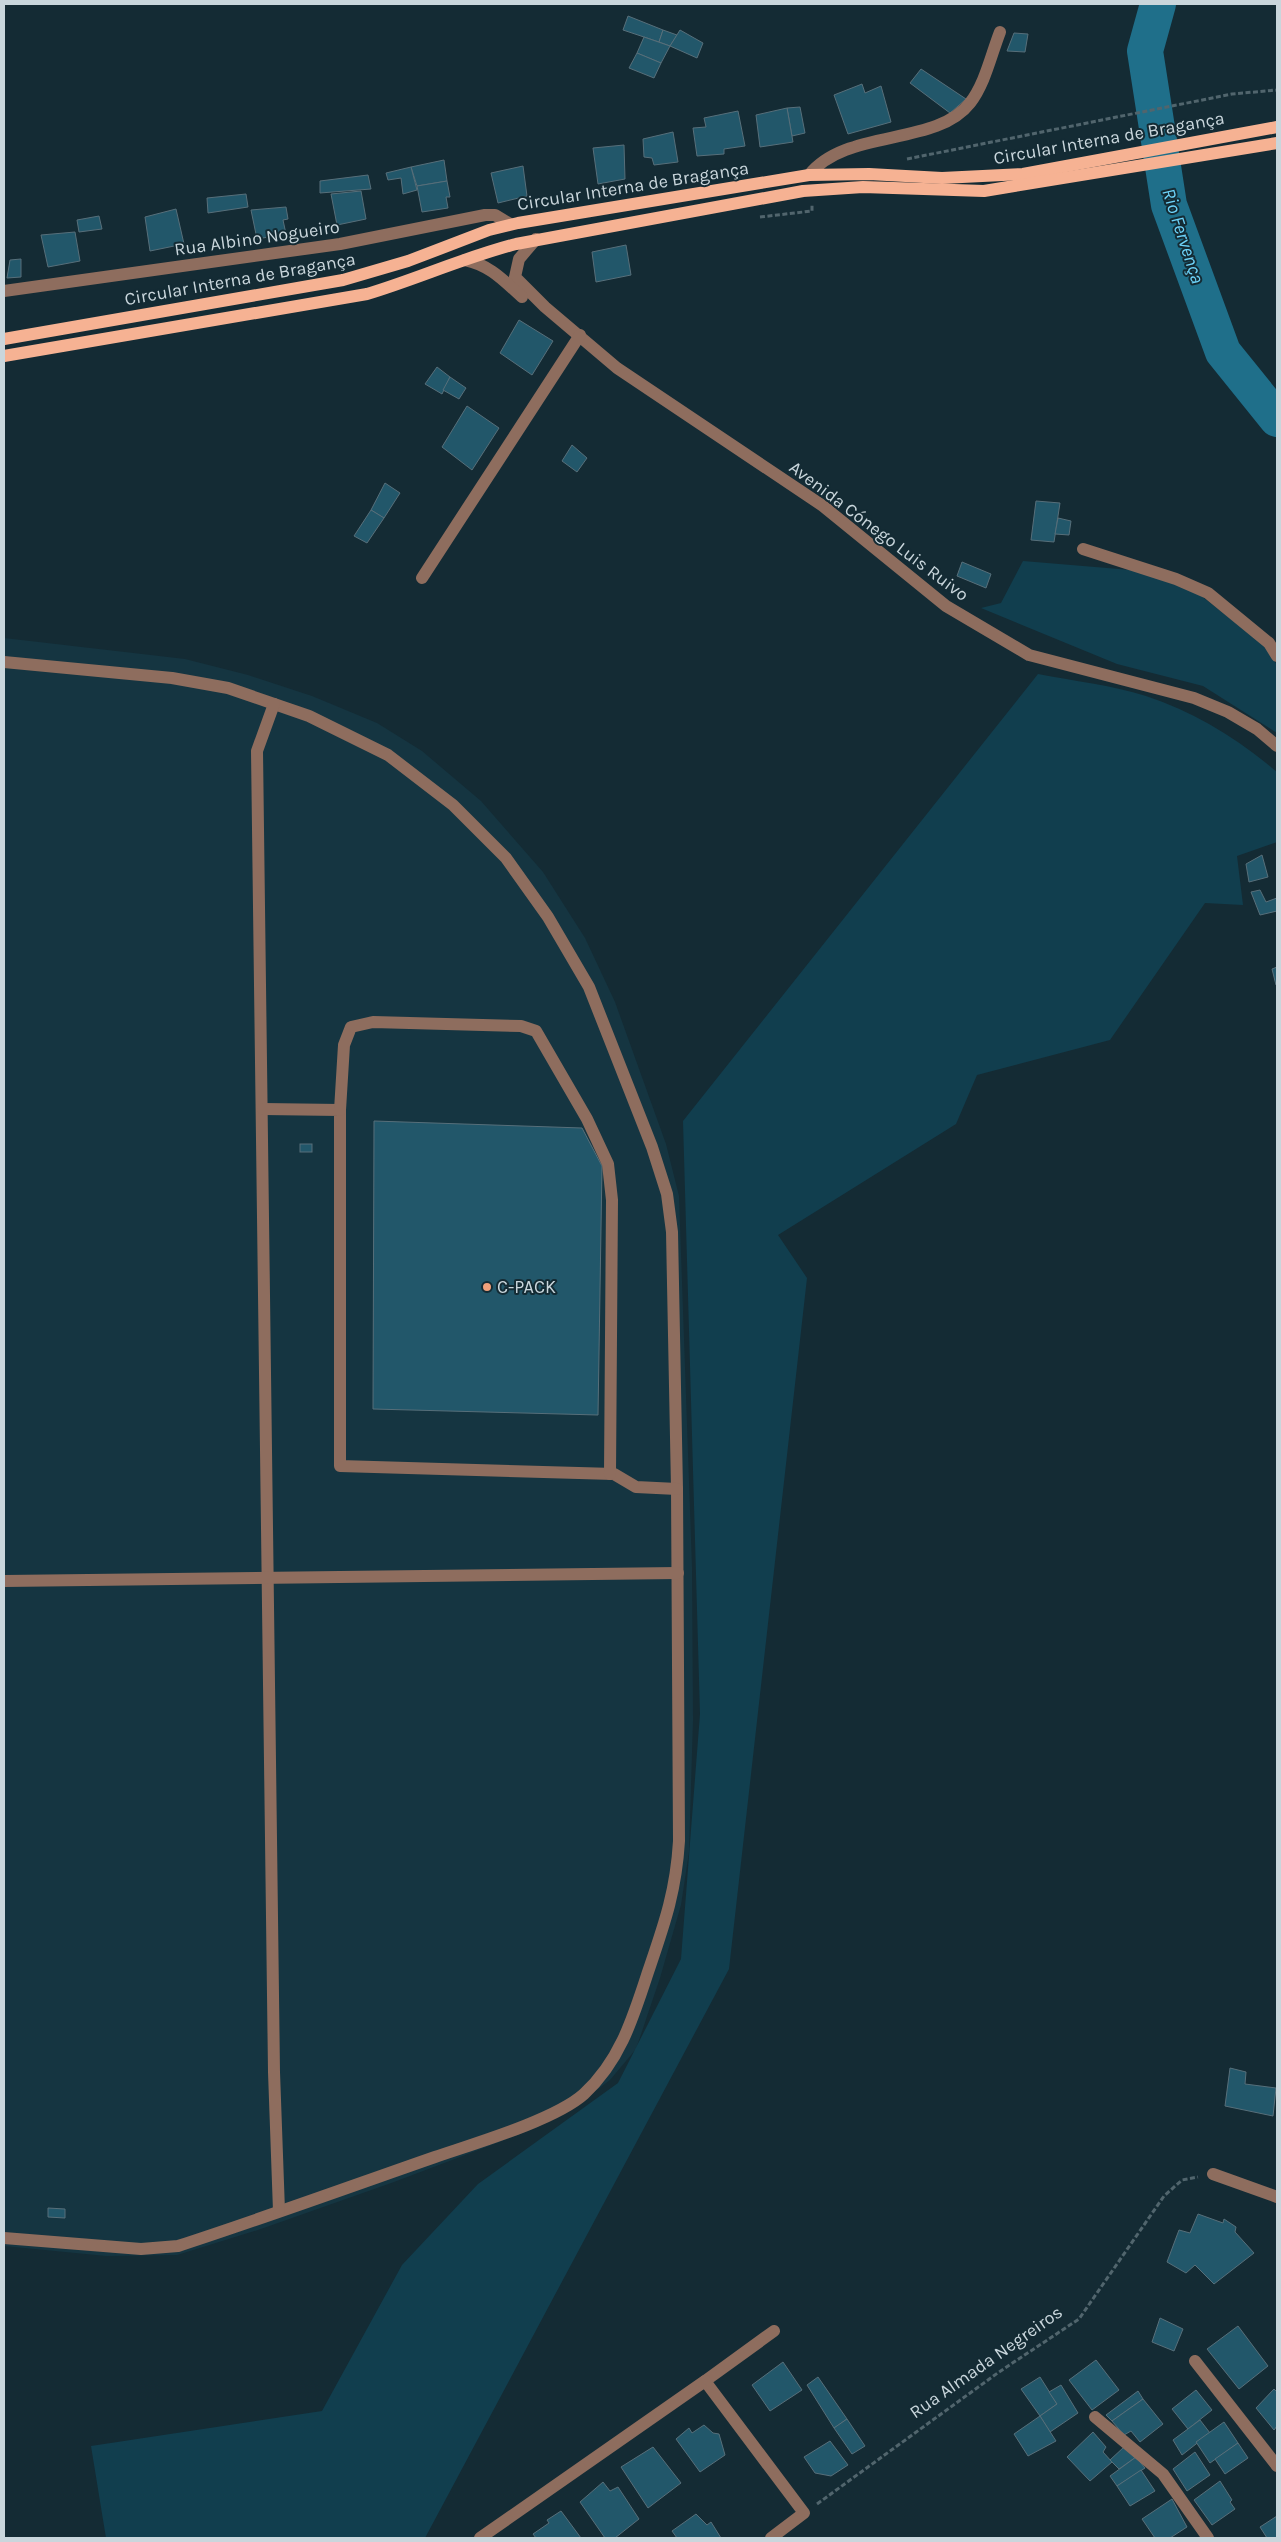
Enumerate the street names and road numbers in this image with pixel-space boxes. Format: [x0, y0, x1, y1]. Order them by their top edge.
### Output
street label: Circular Interna de Bragança [992, 107, 1226, 169]
street label: Circular Interna de Bragança [516, 157, 750, 215]
street label: Rua Albino Nogueiro [173, 216, 341, 260]
street label: Circular Interna de Bragança [123, 248, 357, 310]
street label: Avenida Cónego Luis Ruivo [785, 456, 973, 606]
street label: Rua Almada Negreiros [905, 2301, 1067, 2423]

